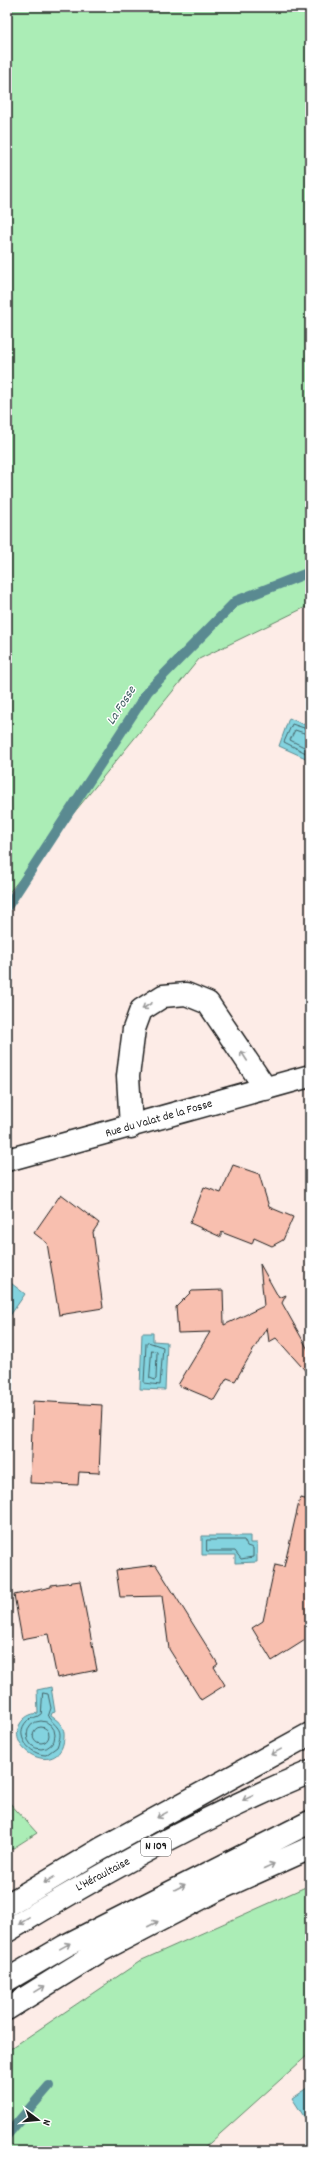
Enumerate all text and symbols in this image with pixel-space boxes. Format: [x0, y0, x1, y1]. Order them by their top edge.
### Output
water label: La Fosse [102, 682, 142, 729]
one-way arrow [142, 1002, 153, 1010]
one-way arrow [240, 1050, 248, 1062]
street label: Rue du Valat de la Fosse [103, 1096, 215, 1142]
one-way arrow [270, 1749, 282, 1757]
one-way arrow [243, 1795, 255, 1802]
one-way arrow [156, 1812, 168, 1820]
road number: N 109 [141, 1838, 171, 1856]
street label: L'Héraultaise [73, 1854, 133, 1896]
one-way arrow [263, 1862, 275, 1870]
one-way arrow [44, 1876, 55, 1884]
one-way arrow [174, 1883, 186, 1890]
one-way arrow [19, 1917, 30, 1925]
one-way arrow [146, 1920, 158, 1927]
one-way arrow [58, 1942, 70, 1949]
one-way arrow [34, 1984, 46, 1992]
north arrow [18, 2100, 58, 2140]
text: N [37, 2117, 54, 2128]

